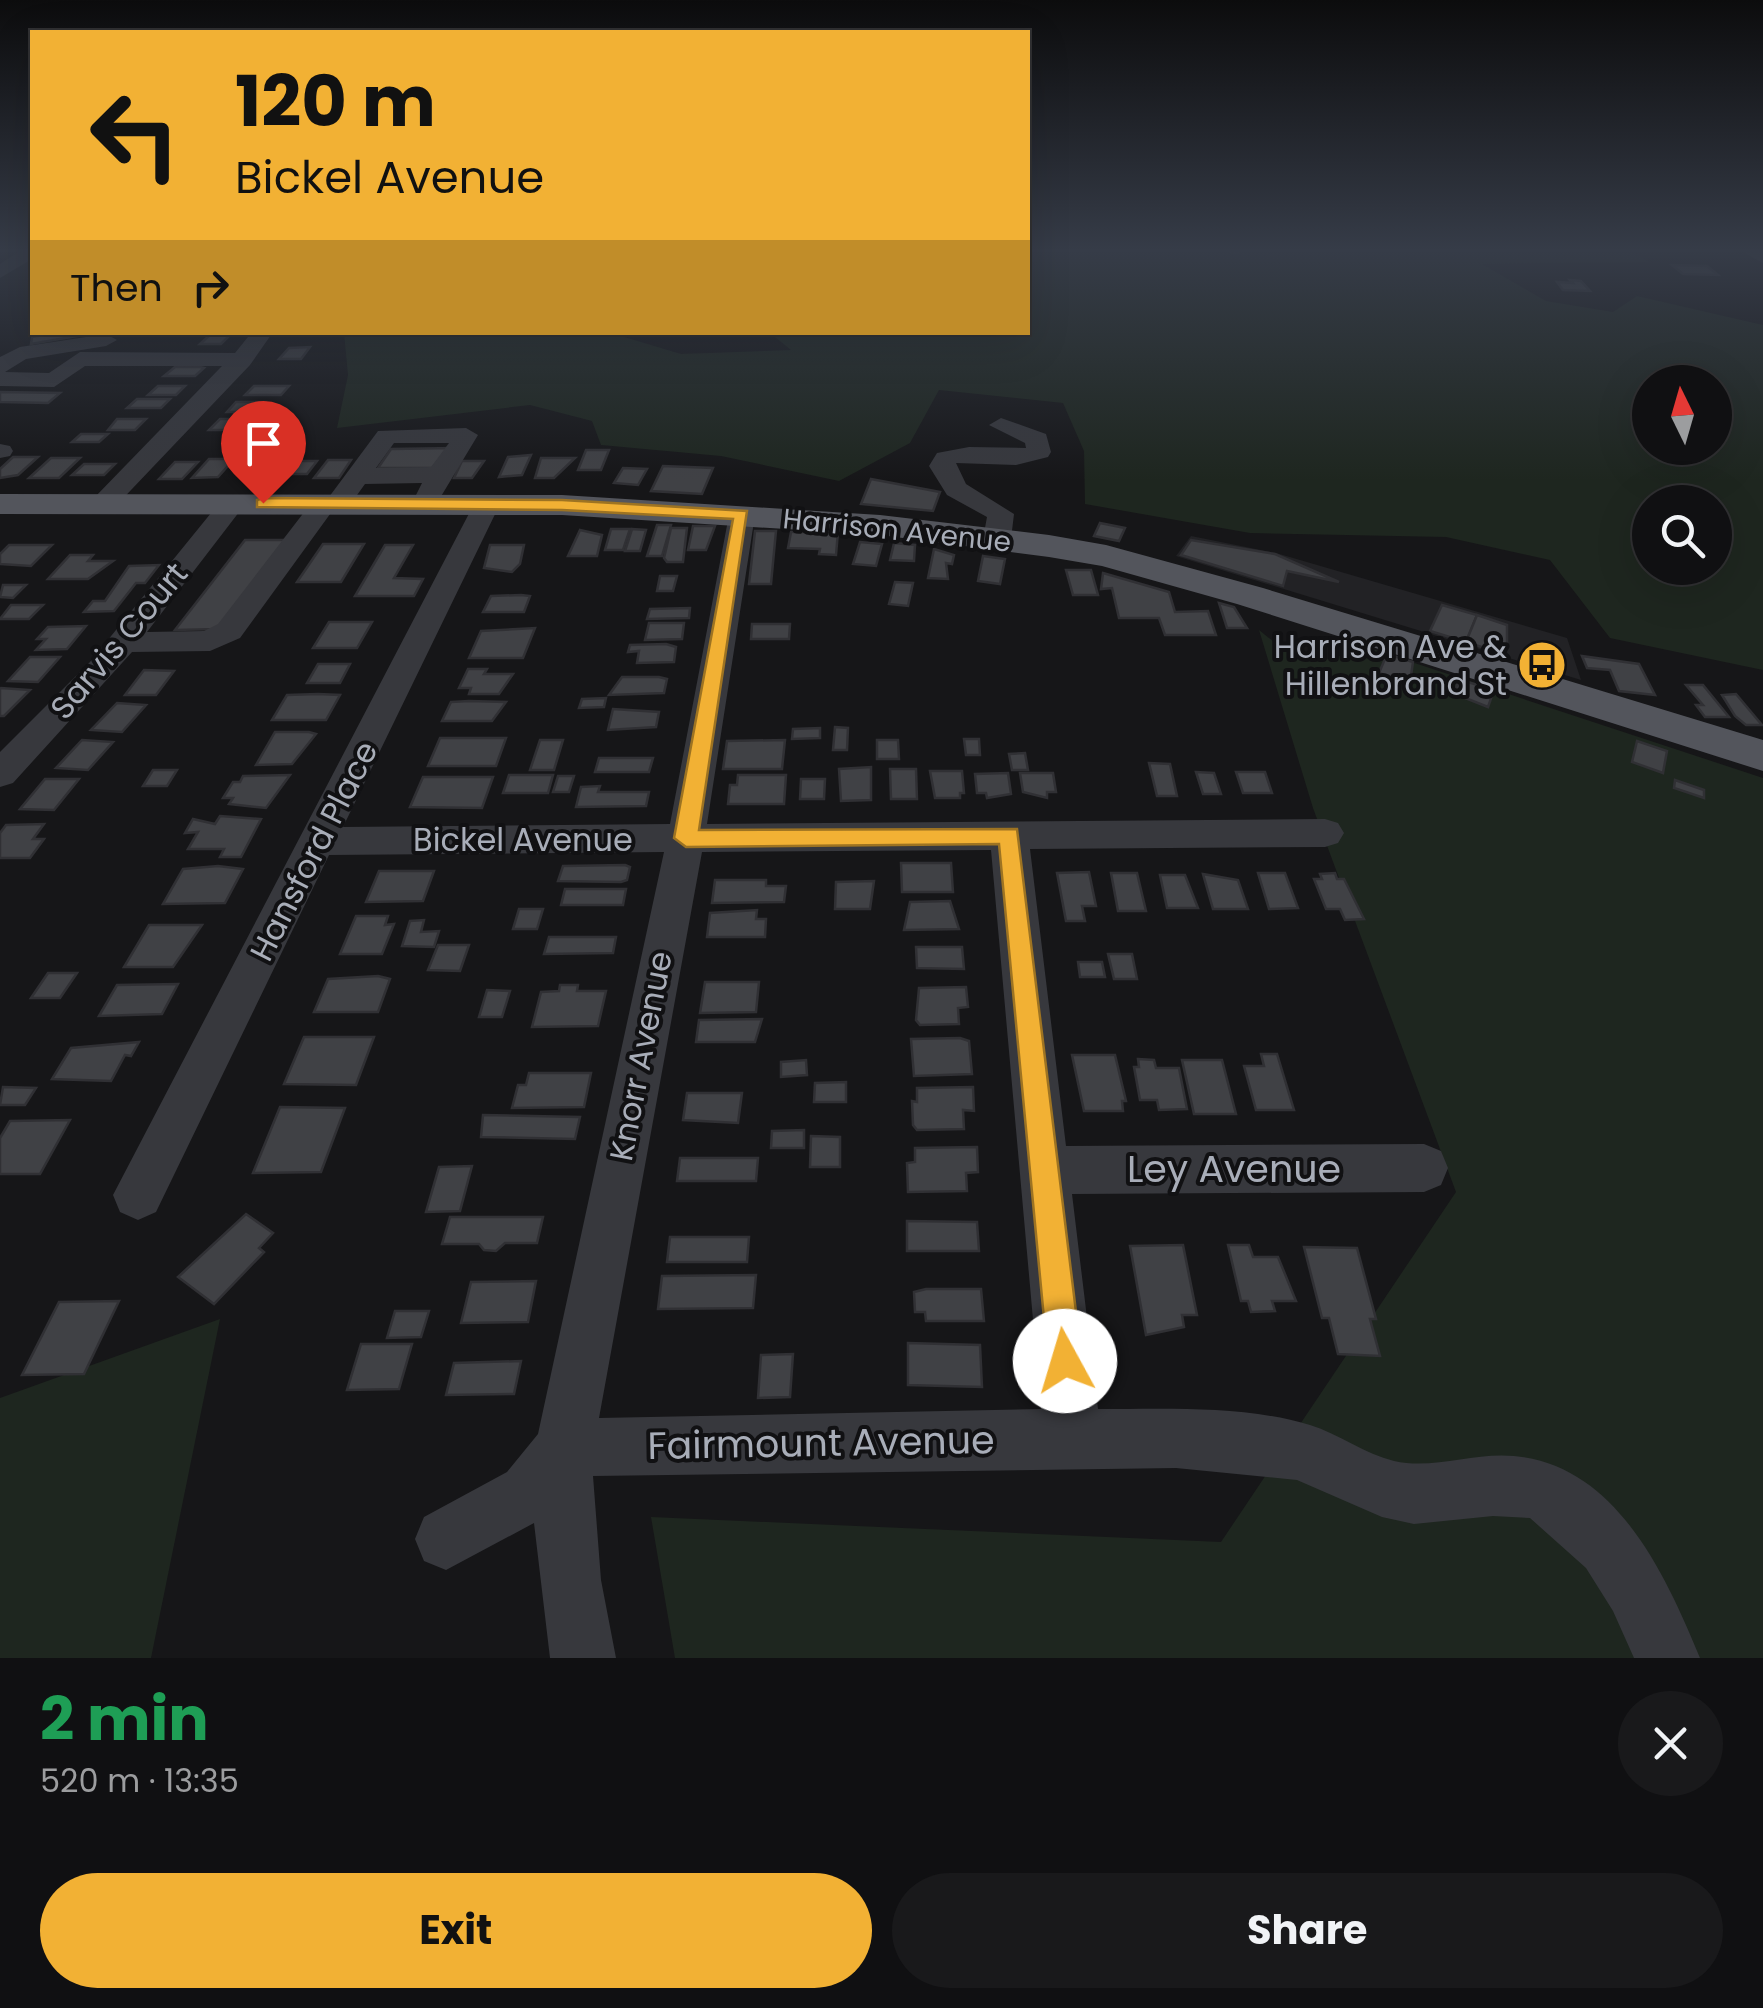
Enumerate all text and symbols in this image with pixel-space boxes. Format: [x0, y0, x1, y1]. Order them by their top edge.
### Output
text: 120 m [235, 52, 436, 151]
icon: left [70, 70, 200, 200]
text: Bickel Avenue [235, 146, 544, 209]
icon: right [183, 260, 238, 315]
text: Then [70, 261, 163, 314]
north arrow [1632, 365, 1732, 465]
map controls [1632, 365, 1732, 585]
pin [221, 401, 306, 504]
icon: arrive [236, 416, 291, 471]
button: search [1632, 485, 1732, 585]
street label: Harrison Avenue [781, 499, 1013, 562]
street label: Sarvis Court [39, 552, 198, 729]
place label: Harrison Ave & Hillenbrand St [1274, 624, 1507, 706]
bus stop icon: Harrison Ave & Hillenbrand St [1516, 639, 1568, 691]
street label: Hansford Place [239, 733, 388, 969]
street label: Bickel Avenue [413, 817, 633, 862]
street label: Knorr Avenue [598, 947, 683, 1165]
street label: Ley Avenue [1127, 1142, 1341, 1195]
position arrow [1013, 1309, 1117, 1413]
street label: Fairmount Avenue [647, 1413, 995, 1472]
text: 2 min [40, 1677, 209, 1761]
button: close [1618, 1691, 1723, 1796]
text: 520 m · 13:35 [40, 1758, 239, 1803]
button: Exit [40, 1873, 872, 1988]
button: Share [892, 1873, 1723, 1988]

